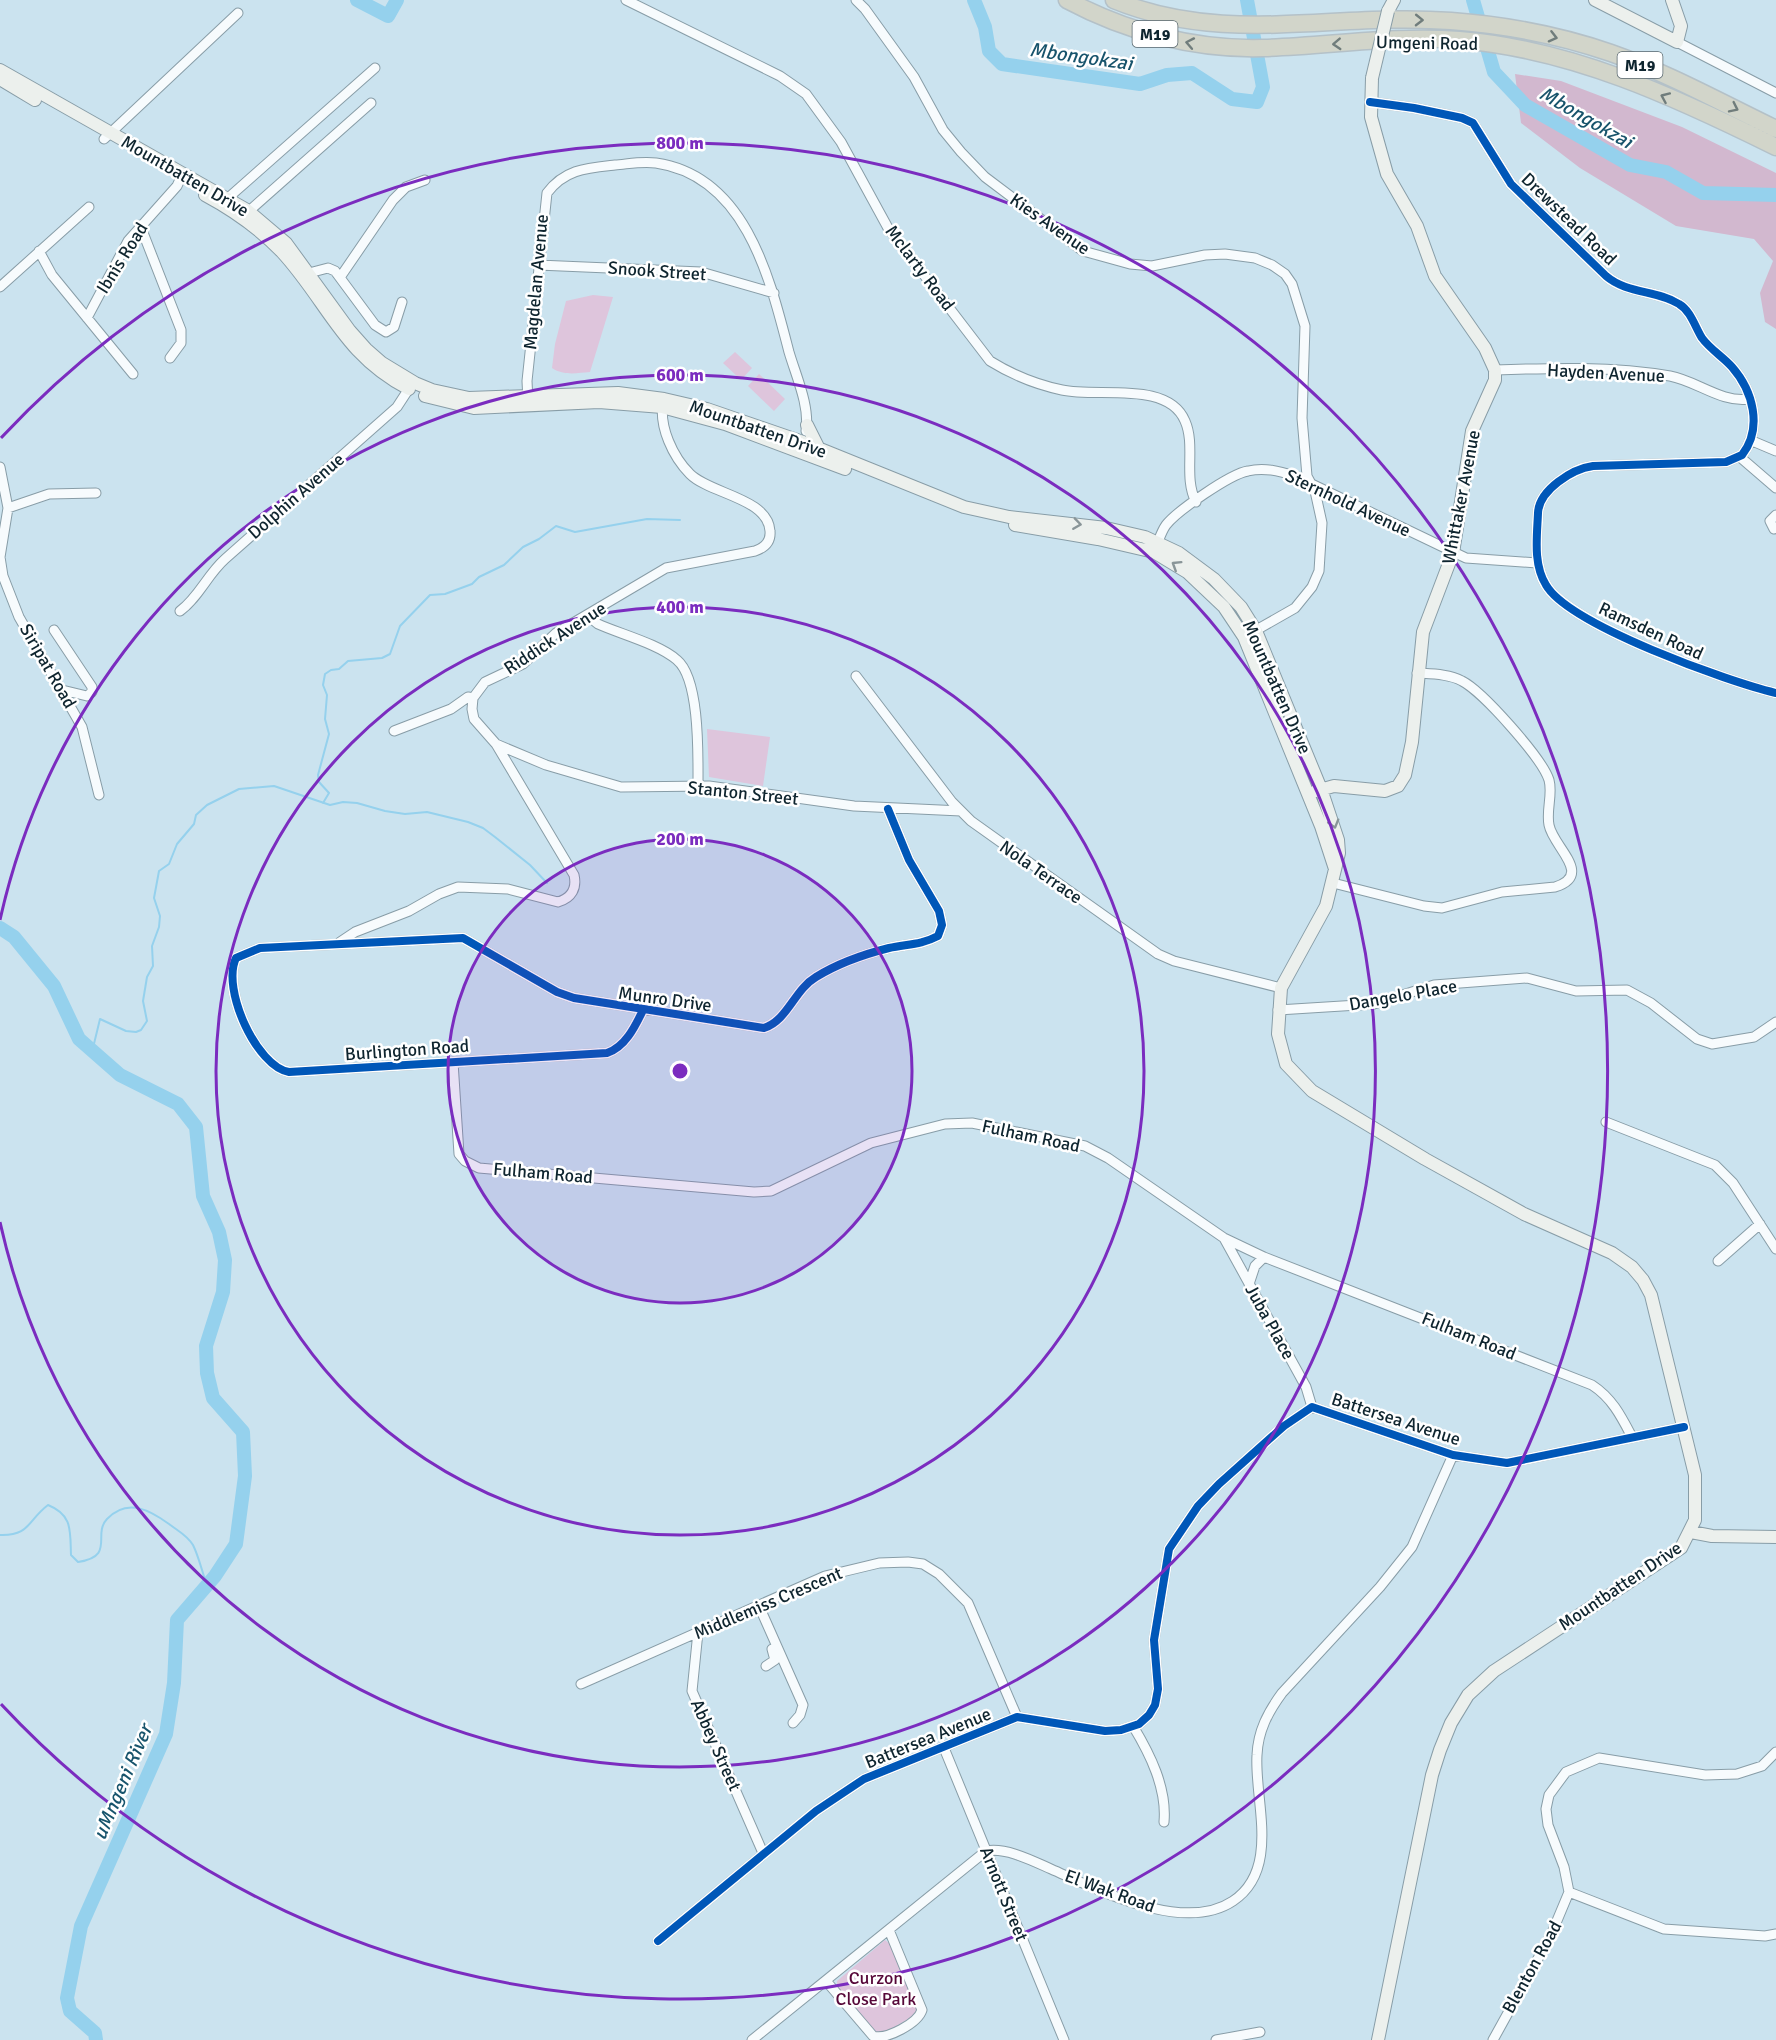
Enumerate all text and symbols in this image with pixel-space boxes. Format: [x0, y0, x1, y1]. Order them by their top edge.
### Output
one-way arrow [1415, 14, 1424, 27]
road number: M19 [1132, 21, 1178, 47]
one-way arrow [1548, 29, 1558, 42]
street label: Umgeni Road [1376, 31, 1478, 55]
water label: Mbongokzai [1028, 37, 1135, 76]
one-way arrow [1185, 37, 1195, 49]
one-way arrow [1332, 37, 1341, 50]
road number: M19 [1618, 52, 1662, 78]
water label: Mbongokzai [1535, 81, 1638, 155]
one-way arrow [1661, 93, 1672, 105]
one-way arrow [1727, 101, 1738, 113]
street label: Mountbatten Drive [117, 131, 253, 221]
text: 800 m [656, 132, 704, 154]
street label: Drewstead Road [1517, 168, 1621, 270]
street label: Kies Avenue [1006, 188, 1094, 260]
street label: Magdelan Avenue [519, 213, 553, 351]
street label: Ibnis Road [92, 218, 152, 298]
street label: Mclarty Road [881, 221, 959, 315]
street label: Snook Street [607, 257, 707, 285]
street label: Hayden Avenue [1547, 359, 1665, 387]
text: 600 m [656, 364, 704, 386]
street label: Mountbatten Drive [686, 395, 830, 463]
street label: Whittaker Avenue [1437, 428, 1485, 566]
street label: Dolphin Avenue [243, 448, 349, 544]
street label: Sternhold Avenue [1282, 464, 1414, 542]
one-way arrow [1072, 518, 1081, 530]
one-way arrow [1172, 561, 1182, 573]
text: 400 m [656, 596, 704, 618]
street label: Riddick Avenue [500, 597, 610, 679]
street label: Ramsden Road [1595, 597, 1707, 665]
street label: Mountbatten Drive [1238, 617, 1316, 757]
street label: Siripat Road [15, 620, 81, 712]
street label: Stanton Street [686, 776, 800, 810]
one-way arrow [1327, 818, 1339, 829]
text: 200 m [656, 828, 704, 850]
street label: Nola Terrace [995, 835, 1087, 909]
street label: Dangelo Place [1347, 975, 1459, 1015]
street label: Munro Drive [617, 982, 713, 1016]
street label: Burlington Road [344, 1035, 470, 1065]
centre of rings [670, 1061, 690, 1081]
street label: Fulham Road [980, 1115, 1082, 1157]
street label: Fulham Road [492, 1158, 594, 1188]
street label: Juba Place [1240, 1281, 1300, 1363]
street label: Fulham Road [1419, 1307, 1519, 1365]
street label: Battersea Avenue [1329, 1388, 1463, 1450]
street label: Mountbatten Drive [1554, 1537, 1686, 1635]
street label: Middlemiss Crescent [690, 1562, 846, 1644]
street label: Abbey Street [686, 1696, 746, 1794]
street label: Battersea Avenue [862, 1703, 994, 1773]
water label: uMngeni River [87, 1718, 159, 1844]
street label: Arnott Street [975, 1843, 1033, 1945]
street label: El Wak Road [1062, 1864, 1158, 1918]
street label: Blenton Road [1498, 1917, 1566, 2017]
park label: Curzon Close Park [836, 1967, 916, 2010]

